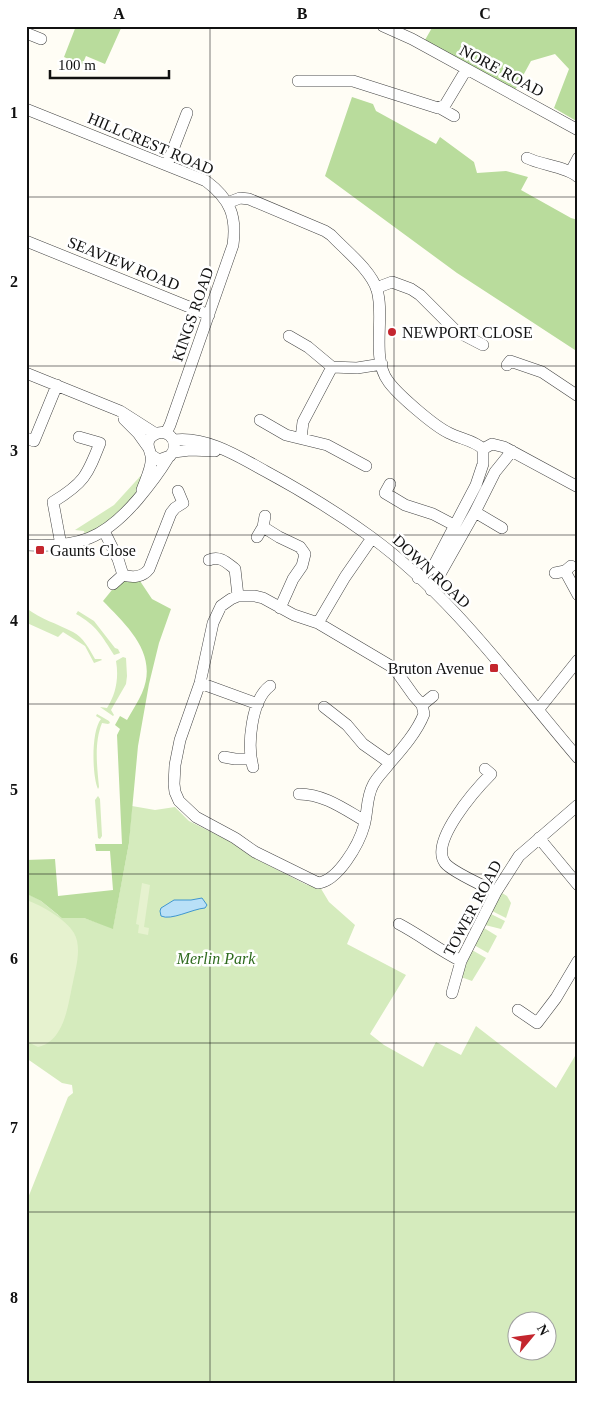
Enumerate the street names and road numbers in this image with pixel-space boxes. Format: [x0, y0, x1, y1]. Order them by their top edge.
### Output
street label: NORE ROAD [457, 41, 547, 100]
street label: HILLCREST ROAD [85, 109, 216, 178]
street label: SEAVIEW ROAD [65, 233, 182, 294]
street label: KINGS ROAD [168, 265, 217, 363]
street label: DOWN ROAD [390, 531, 474, 611]
street label: TOWER ROAD [440, 857, 505, 959]

